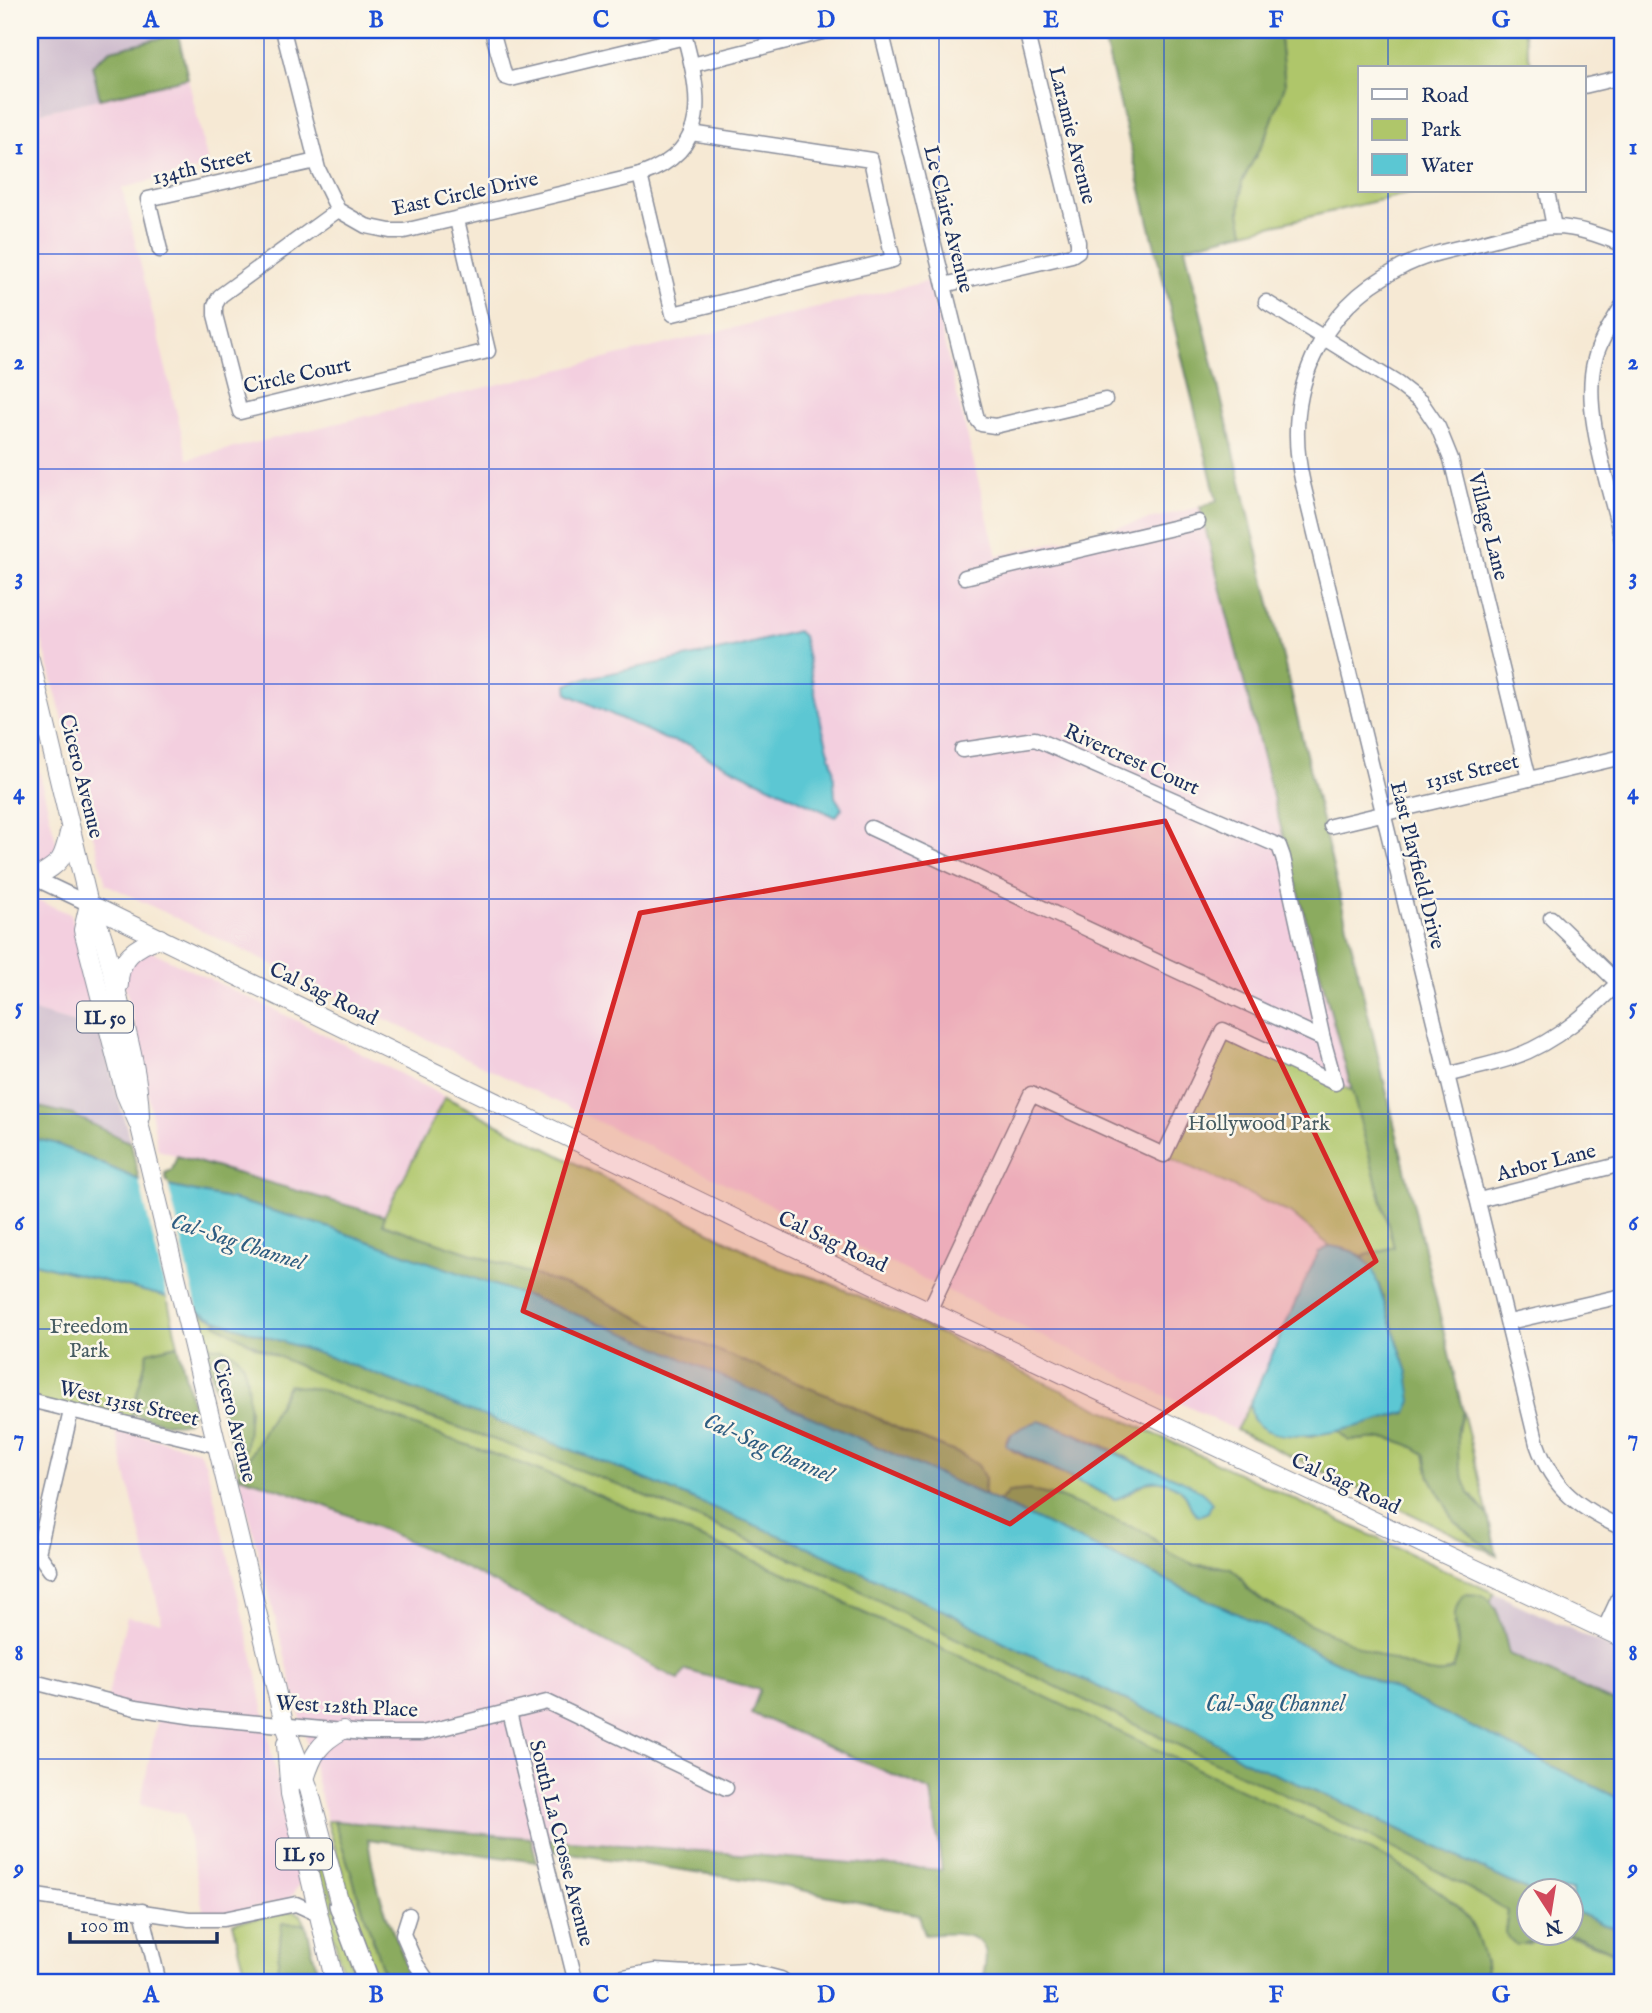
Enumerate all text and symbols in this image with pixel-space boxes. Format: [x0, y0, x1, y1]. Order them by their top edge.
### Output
text: A [142, 6, 160, 35]
text: B [368, 6, 384, 35]
text: C [593, 6, 610, 35]
text: D [817, 6, 835, 35]
text: E [1043, 6, 1059, 35]
text: F [1269, 6, 1284, 35]
text: G [1492, 6, 1511, 35]
street label: Laramie Avenue [1041, 64, 1102, 207]
legend [1358, 66, 1586, 192]
text: Road [1421, 83, 1469, 110]
text: Park [1421, 117, 1462, 144]
text: 1 [15, 133, 23, 162]
text: 1 [1629, 133, 1637, 162]
street label: 134th Street [150, 143, 255, 192]
street label: Le Claire Avenue [916, 143, 979, 296]
text: Water [1421, 153, 1474, 180]
street label: East Circle Drive [390, 166, 541, 223]
text: 2 [14, 348, 25, 377]
text: 2 [1628, 348, 1639, 377]
street label: Circle Court [241, 352, 354, 401]
street label: Village Lane [1461, 469, 1514, 584]
text: 3 [15, 563, 23, 592]
text: 3 [1629, 563, 1637, 592]
street label: Cicero Avenue [52, 712, 109, 842]
street label: Rivercrest Court [1059, 718, 1203, 802]
street label: 131st Street [1423, 749, 1522, 796]
text: 4 [13, 778, 25, 807]
text: 4 [1627, 778, 1639, 807]
street label: East Playfield Drive [1383, 779, 1451, 952]
street label: Cal Sag Road [265, 956, 383, 1033]
text: 5 [15, 993, 24, 1022]
text: 5 [1629, 993, 1638, 1022]
road number: IL 50 [77, 1001, 133, 1032]
park label: Hollywood Park [1188, 1111, 1331, 1138]
street label: Arbor Lane [1493, 1138, 1599, 1189]
street label: Cal Sag Road [773, 1205, 892, 1280]
water label: Cal-Sag Channel [167, 1207, 310, 1279]
text: 6 [14, 1209, 25, 1238]
text: 6 [1628, 1209, 1639, 1238]
park label: Freedom Park [50, 1314, 128, 1365]
street label: Cicero Avenue [205, 1356, 262, 1486]
street label: West 131st Street [56, 1375, 201, 1434]
water label: Cal-Sag Channel [699, 1407, 839, 1491]
text: 7 [14, 1424, 24, 1453]
text: 7 [1628, 1424, 1638, 1453]
street label: Cal Sag Road [1286, 1447, 1405, 1522]
text: 8 [14, 1639, 24, 1668]
text: 8 [1628, 1639, 1638, 1668]
street label: West 128th Place [275, 1690, 419, 1725]
water label: Cal-Sag Channel [1205, 1690, 1346, 1720]
street label: South La Crosse Avenue [522, 1737, 599, 1950]
road number: IL 50 [276, 1838, 332, 1870]
text: 9 [13, 1854, 24, 1883]
text: 9 [1627, 1854, 1638, 1883]
north arrow [1516, 1876, 1586, 1946]
scale bar [70, 1901, 217, 1945]
text: 100 m [80, 1913, 129, 1940]
text: N [1542, 1913, 1565, 1940]
text: A [142, 1981, 160, 2010]
text: B [368, 1981, 384, 2010]
text: C [593, 1981, 610, 2010]
text: D [817, 1981, 835, 2010]
text: E [1043, 1981, 1059, 2010]
text: F [1269, 1981, 1284, 2010]
text: G [1492, 1981, 1511, 2010]

